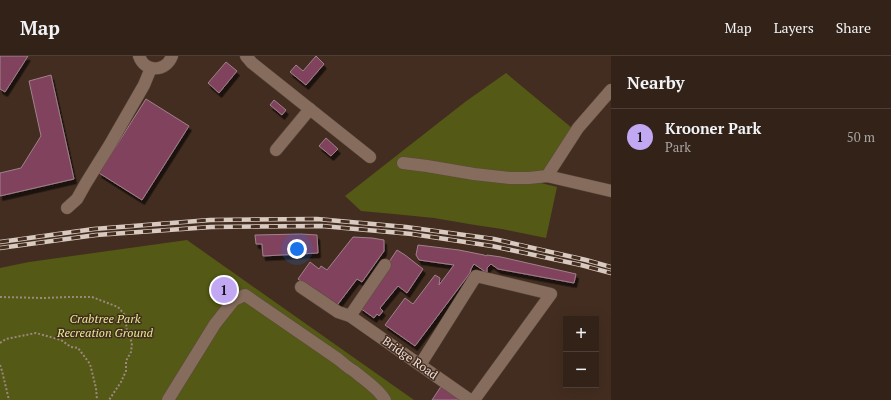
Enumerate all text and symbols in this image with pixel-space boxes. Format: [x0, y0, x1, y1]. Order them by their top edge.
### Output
text: Map [20, 15, 60, 40]
text: Map [725, 18, 752, 37]
text: Layers [774, 18, 814, 37]
text: Share [836, 18, 871, 37]
text: Nearby [627, 71, 685, 94]
text: Krooner Park [665, 118, 761, 138]
text: 1 [636, 128, 644, 146]
text: 50 m [847, 128, 875, 146]
text: Park [665, 138, 691, 156]
your location [287, 239, 307, 259]
pin: 1 [211, 275, 237, 305]
park label: Crabtree Park Recreation Ground [56, 311, 154, 340]
map controls [563, 316, 599, 388]
button: + [563, 316, 599, 352]
street label: Bridge Road [380, 333, 441, 382]
button: − [563, 352, 599, 388]

